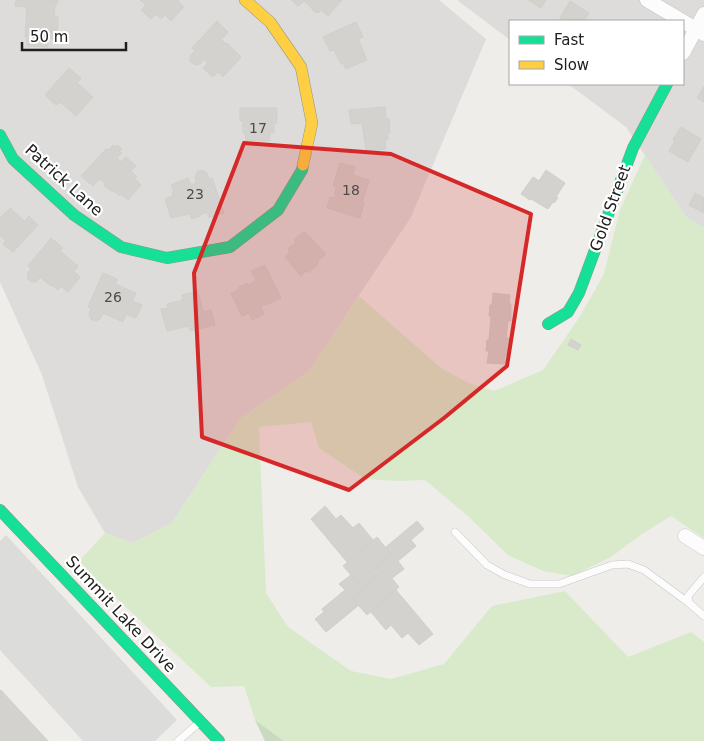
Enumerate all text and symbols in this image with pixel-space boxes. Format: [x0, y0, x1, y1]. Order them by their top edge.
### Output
scale bar [22, 20, 126, 52]
legend [509, 20, 684, 85]
text: 50 m [30, 28, 68, 46]
text: Fast [554, 31, 584, 49]
text: Slow [554, 56, 589, 74]
house number: 17 [249, 120, 267, 136]
street label: Patrick Lane [21, 140, 107, 220]
street label: Gold Street [586, 162, 634, 254]
house number: 18 [342, 182, 360, 198]
house number: 23 [186, 186, 204, 202]
house number: 26 [104, 289, 122, 305]
street label: Summit Lake Drive [62, 552, 180, 676]

